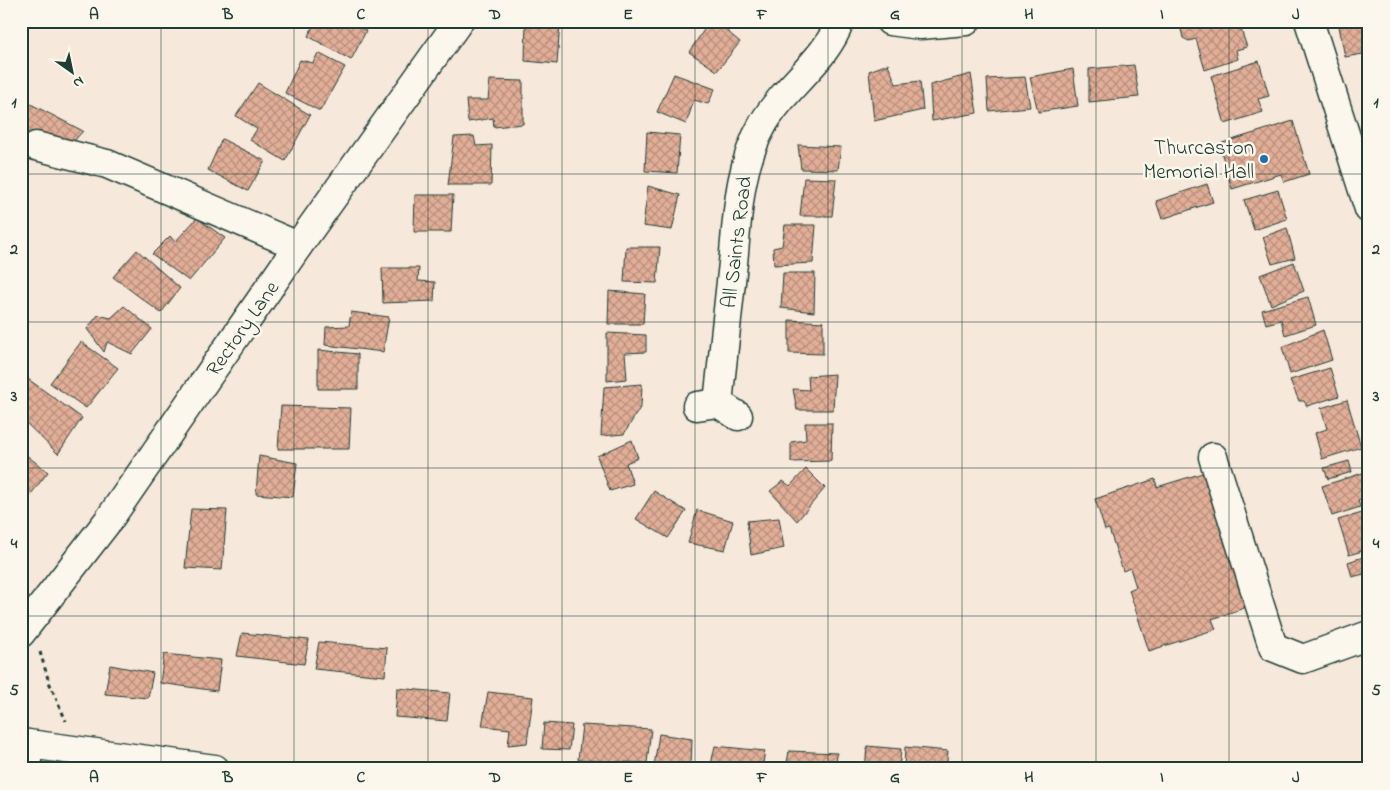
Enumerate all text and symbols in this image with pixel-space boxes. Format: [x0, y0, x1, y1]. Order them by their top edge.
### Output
text: A [89, 3, 99, 27]
text: B [222, 3, 234, 27]
text: C [357, 3, 366, 27]
text: D [488, 3, 501, 27]
text: E [623, 3, 633, 27]
text: F [756, 3, 768, 27]
text: G [890, 3, 900, 27]
text: H [1024, 3, 1034, 27]
text: I [1160, 3, 1164, 27]
text: J [1292, 3, 1300, 27]
north arrow [48, 48, 98, 98]
text: N [69, 70, 88, 93]
text: 1 [11, 91, 17, 115]
text: 1 [1373, 91, 1379, 115]
place label: Thurcaston Memorial Hall [1144, 134, 1254, 188]
marker: Thurcaston Memorial Hall [1258, 153, 1270, 165]
street label: All Saints Road [715, 174, 761, 310]
text: 2 [9, 238, 18, 262]
text: 2 [1371, 238, 1380, 262]
street label: Rectory Lane [200, 275, 290, 384]
text: 3 [10, 385, 18, 409]
text: 3 [1372, 385, 1380, 409]
text: 4 [10, 532, 18, 556]
text: 4 [1372, 532, 1380, 556]
text: 5 [9, 679, 19, 703]
text: 5 [1371, 679, 1381, 703]
text: A [89, 766, 99, 790]
text: B [222, 766, 234, 790]
text: C [357, 766, 366, 790]
text: D [488, 766, 501, 790]
text: E [623, 766, 633, 790]
text: F [756, 766, 768, 790]
text: G [890, 766, 900, 790]
text: H [1024, 766, 1034, 790]
text: I [1160, 766, 1164, 790]
text: J [1292, 766, 1300, 790]

